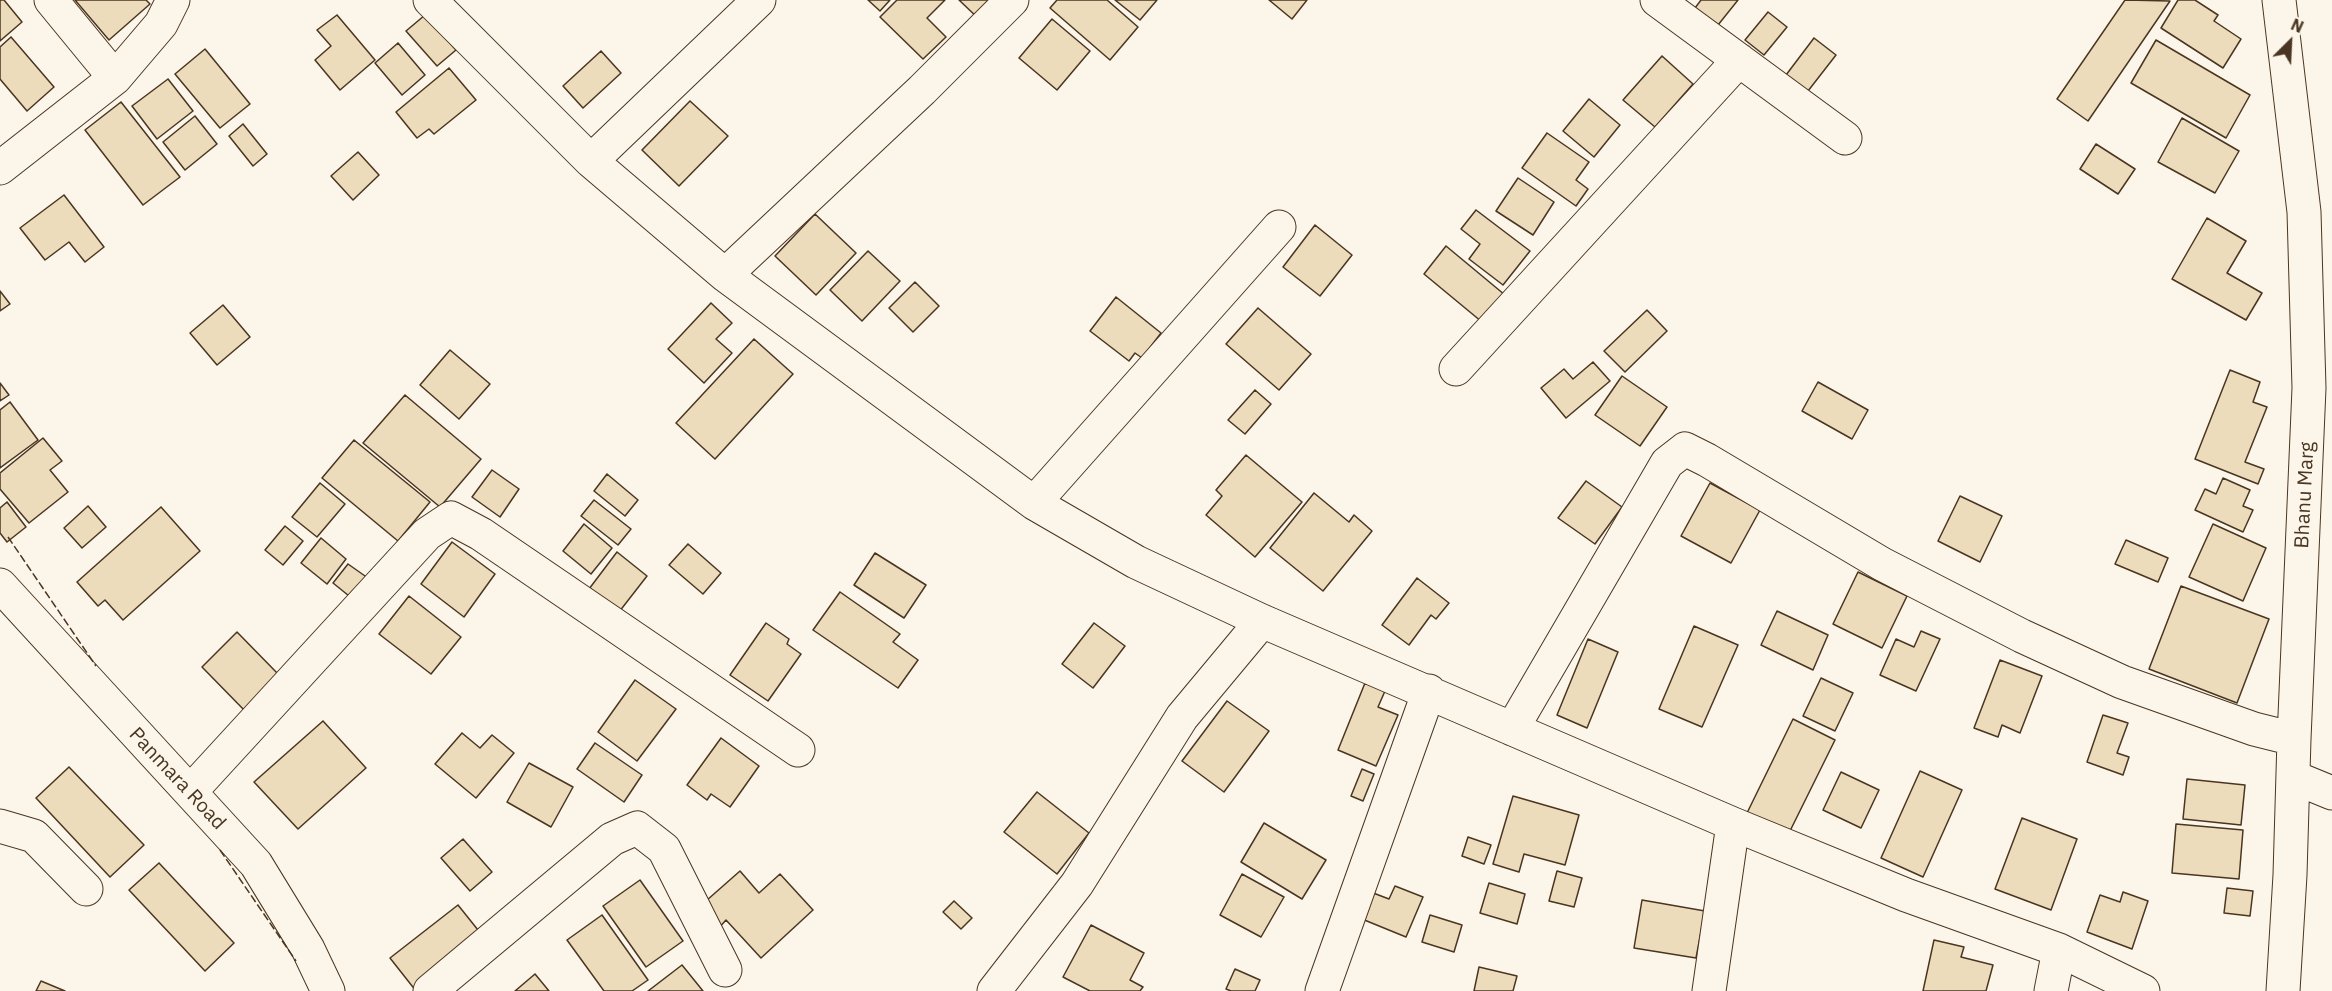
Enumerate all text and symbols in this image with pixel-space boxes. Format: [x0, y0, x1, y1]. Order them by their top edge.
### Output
north arrow [2260, 12, 2320, 72]
text: N [2288, 14, 2307, 37]
street label: Bhanu Marg [2290, 441, 2320, 549]
street label: Panmara Road [124, 723, 230, 835]

